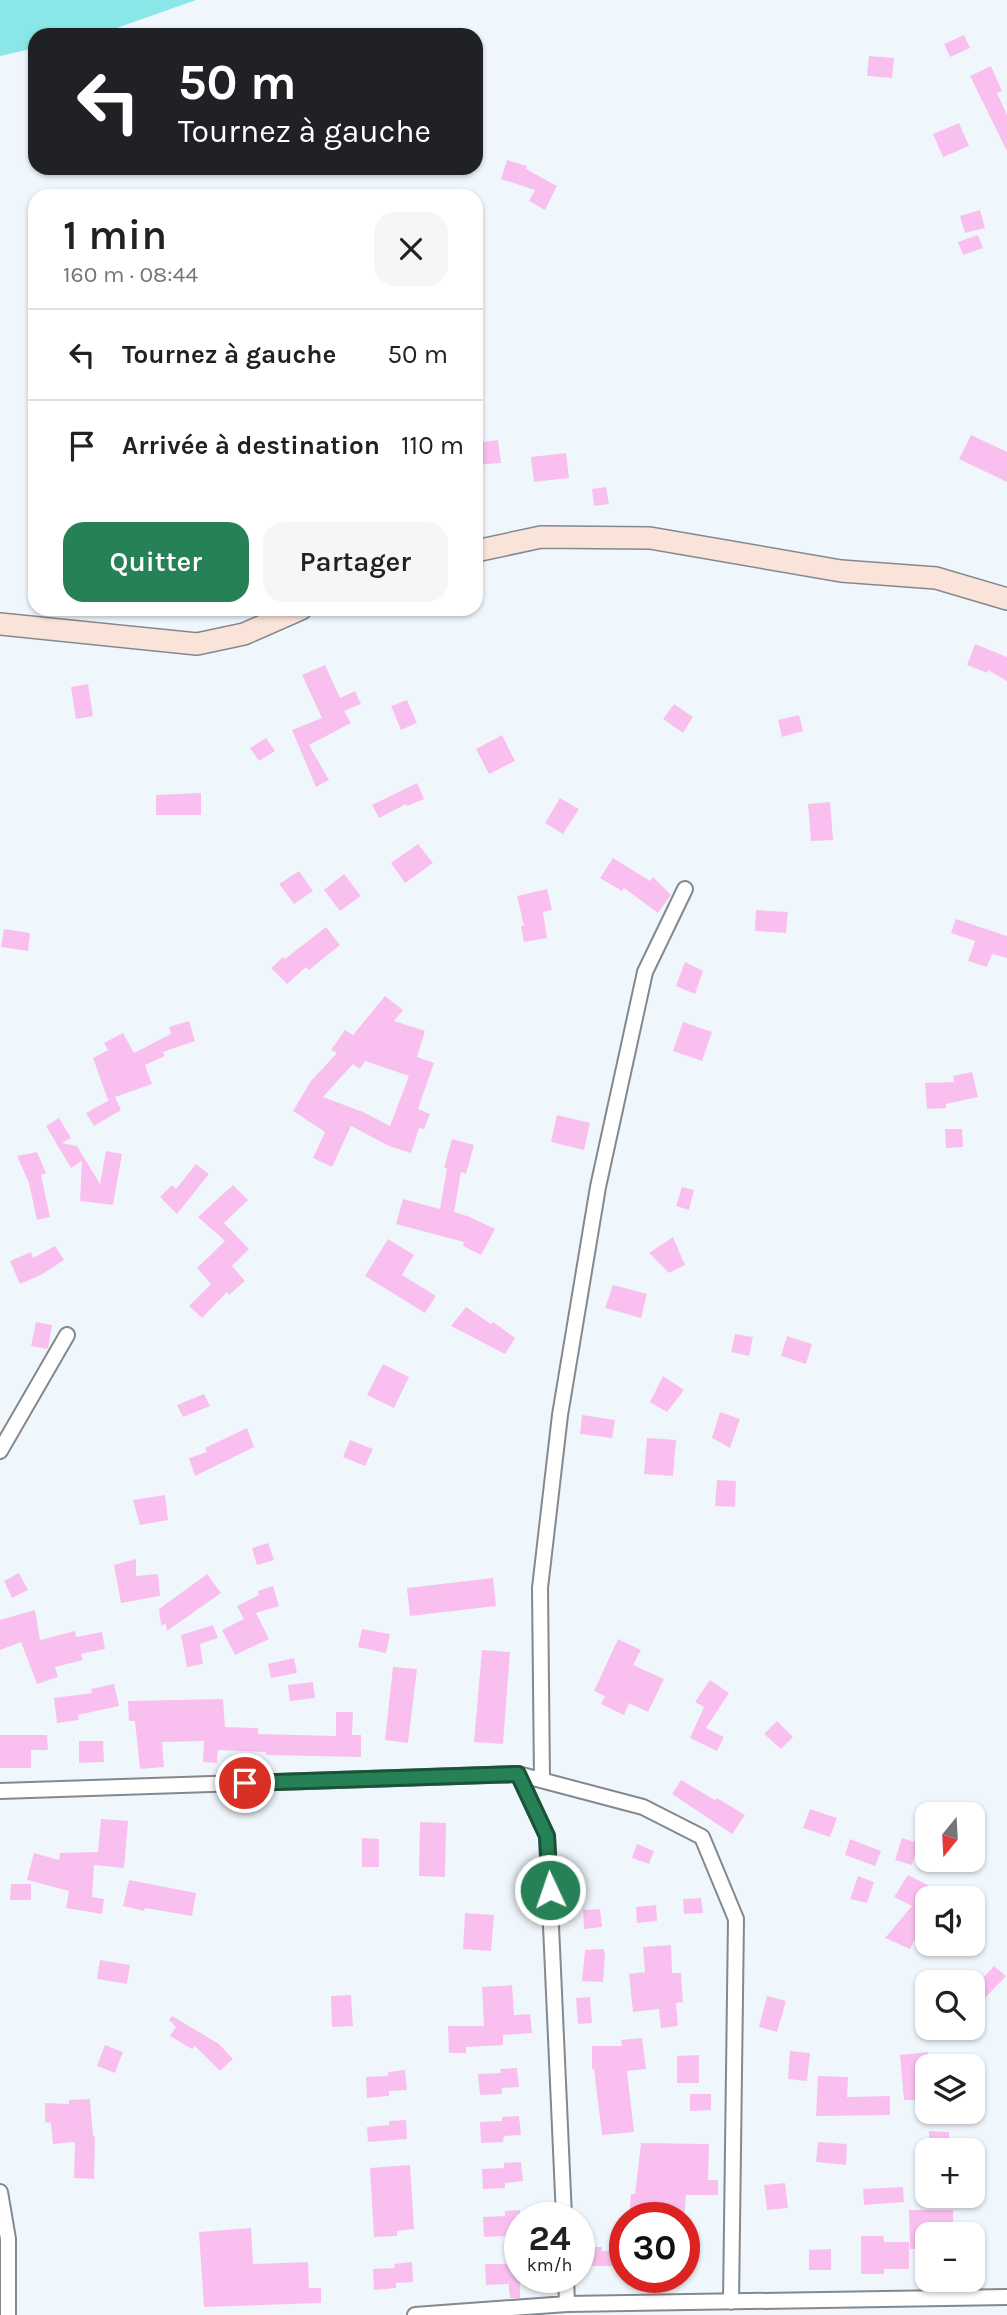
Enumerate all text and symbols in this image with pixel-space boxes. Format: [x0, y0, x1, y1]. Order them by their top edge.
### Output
text: 50 m [178, 54, 296, 111]
icon: left [63, 56, 154, 147]
text: Tournez à gauche [178, 113, 431, 150]
text: 1 min [63, 210, 167, 260]
button: close [374, 212, 448, 286]
text: 160 m · 08:44 [63, 261, 198, 288]
icon: left [63, 336, 101, 374]
text: Tournez à gauche [122, 339, 336, 370]
text: 50 m [387, 339, 448, 370]
icon: arrive [63, 427, 101, 465]
text: Arrivée à destination [122, 430, 380, 461]
text: 110 m [401, 430, 464, 461]
button: Quitter [63, 522, 249, 602]
button: Partager [263, 522, 448, 602]
pin [215, 1753, 275, 1813]
icon: arrive [226, 1764, 264, 1802]
north arrow [915, 1802, 985, 1872]
map controls [915, 1802, 985, 2292]
position arrow [513, 1853, 587, 1927]
button: sound [915, 1886, 985, 1956]
button: search [915, 1970, 985, 2040]
button: layers [915, 2054, 985, 2124]
button: + [915, 2138, 985, 2208]
speed limit sign: 30 [609, 2202, 700, 2293]
text: 24 [529, 2218, 571, 2259]
button: − [915, 2222, 985, 2292]
text: km/h [527, 2254, 572, 2276]

